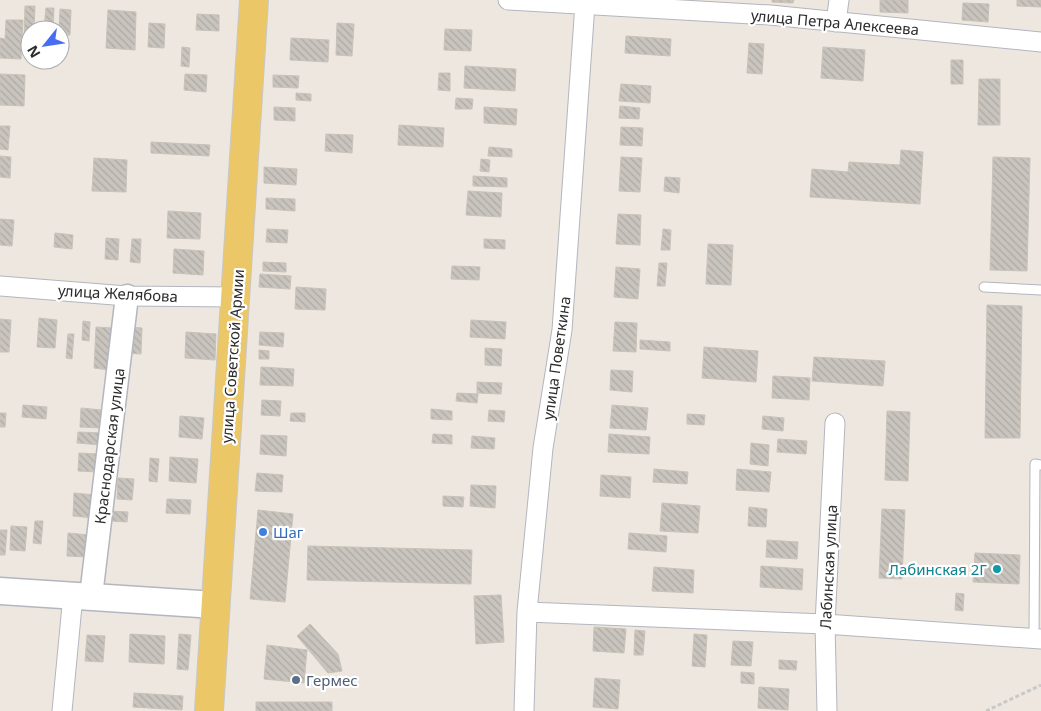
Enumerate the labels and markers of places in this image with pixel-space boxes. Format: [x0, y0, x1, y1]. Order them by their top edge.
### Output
place label: Шаг [273, 522, 304, 542]
marker: Шаг [257, 526, 269, 538]
place label: Лабинская 2Г [889, 559, 987, 579]
marker: Лабинская 2Г [991, 563, 1003, 575]
place label: Гермес [306, 670, 358, 690]
marker: Гермес [290, 674, 302, 686]

